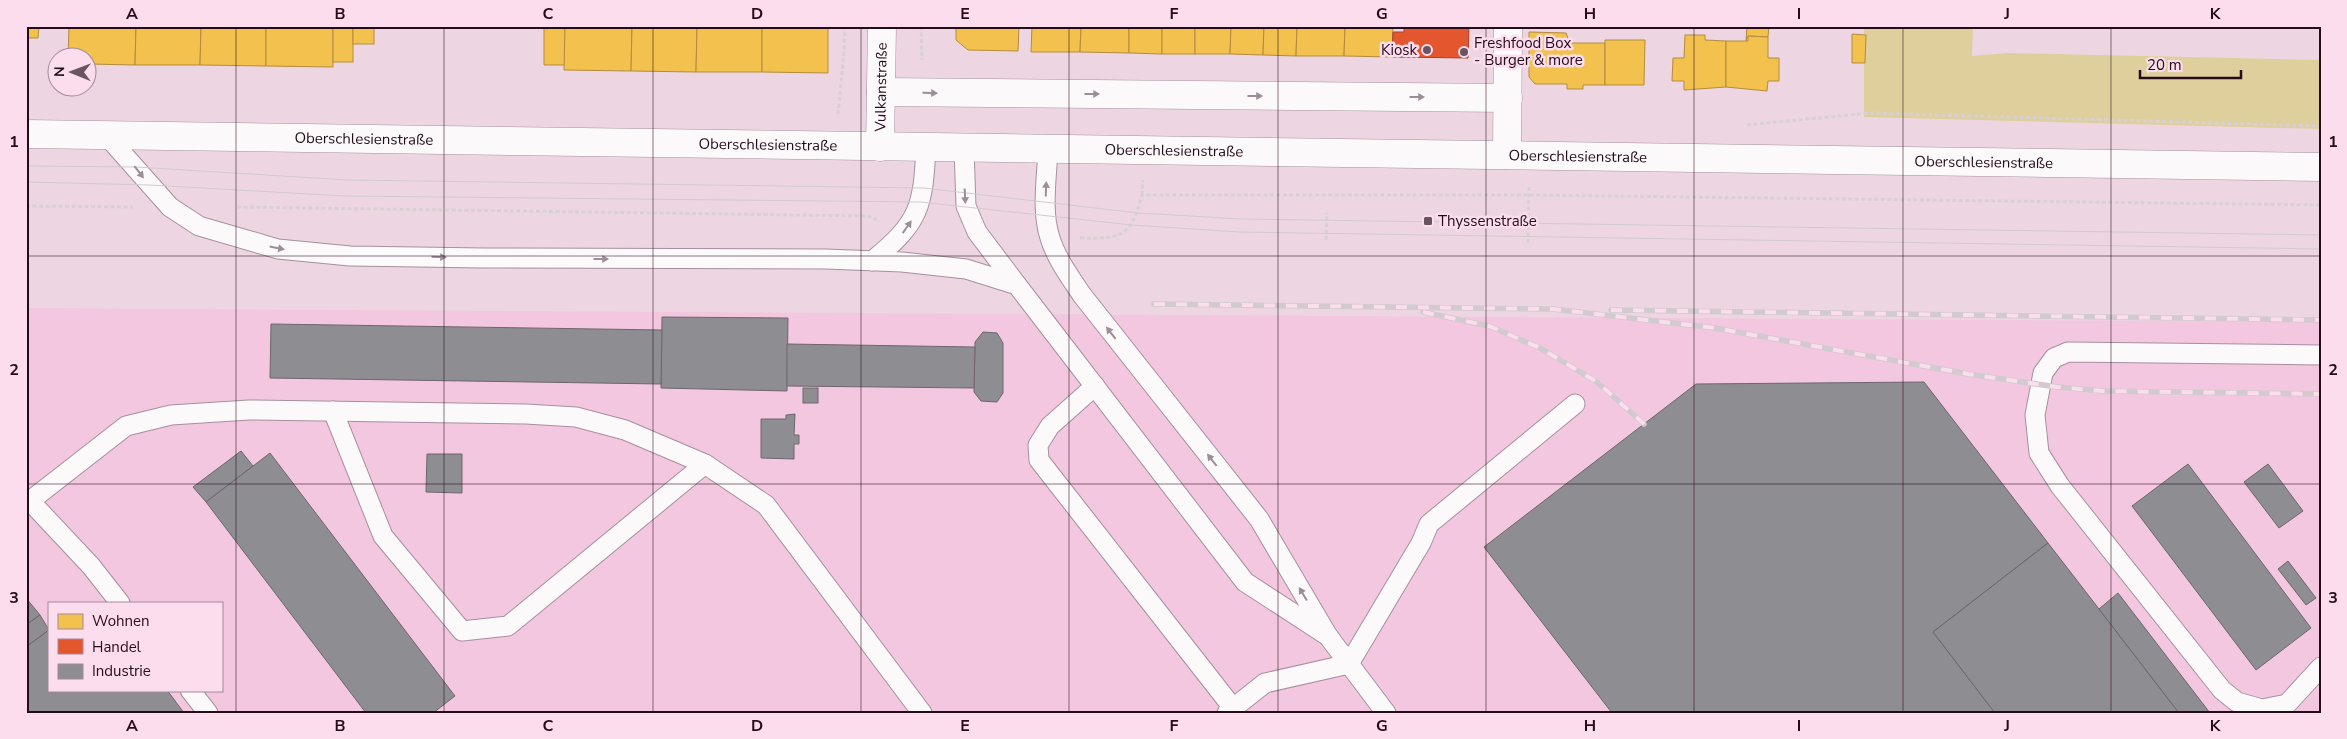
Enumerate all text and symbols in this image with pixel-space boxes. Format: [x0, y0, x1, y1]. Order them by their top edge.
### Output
text: A [126, 3, 138, 25]
text: B [334, 3, 346, 25]
text: C [543, 3, 554, 25]
text: D [751, 3, 763, 25]
text: E [960, 3, 970, 25]
text: F [1170, 3, 1179, 25]
text: G [1376, 3, 1388, 25]
text: H [1584, 3, 1596, 25]
text: I [1797, 3, 1801, 25]
text: J [2003, 3, 2010, 25]
text: K [2210, 3, 2222, 25]
place label: Freshfood Box - Burger & more [1474, 33, 1583, 70]
place label: Kiosk [1381, 40, 1417, 60]
street label: Vulkanstraße [870, 42, 892, 133]
marker: Kiosk [1421, 44, 1433, 56]
marker: Freshfood Box - Burger & more [1458, 46, 1470, 58]
north arrow [48, 48, 98, 98]
scale bar [2140, 48, 2241, 80]
text: 20 m [2147, 55, 2182, 75]
text: N [50, 66, 69, 77]
one-way arrow [922, 89, 938, 97]
one-way arrow [1084, 90, 1100, 98]
one-way arrow [1247, 92, 1263, 100]
one-way arrow [1409, 93, 1425, 101]
street label: Oberschlesienstraße [294, 128, 433, 150]
text: 1 [9, 131, 19, 153]
text: 1 [2328, 131, 2338, 153]
street label: Oberschlesienstraße [698, 134, 837, 156]
street label: Oberschlesienstraße [1104, 140, 1243, 162]
street label: Oberschlesienstraße [1508, 145, 1647, 167]
street label: Oberschlesienstraße [1914, 151, 2053, 173]
one-way arrow [134, 165, 145, 178]
one-way arrow [1043, 181, 1051, 197]
one-way arrow [962, 189, 970, 205]
place label: Thyssenstraße [1438, 211, 1537, 231]
marker: Thyssenstraße [1422, 215, 1434, 227]
one-way arrow [902, 220, 912, 234]
one-way arrow [269, 244, 285, 252]
one-way arrow [431, 254, 447, 262]
one-way arrow [594, 255, 610, 263]
one-way arrow [1106, 327, 1117, 340]
text: 2 [9, 359, 19, 381]
text: 2 [2328, 359, 2338, 381]
one-way arrow [1206, 454, 1217, 467]
text: 3 [9, 587, 19, 609]
text: 3 [2328, 587, 2338, 609]
one-way arrow [1298, 588, 1307, 601]
legend [48, 602, 222, 692]
text: Wohnen [92, 611, 150, 631]
text: Handel [92, 637, 142, 657]
text: Industrie [92, 661, 151, 681]
text: A [126, 715, 138, 737]
text: B [334, 715, 346, 737]
text: C [543, 715, 554, 737]
text: D [751, 715, 763, 737]
text: E [960, 715, 970, 737]
text: F [1170, 715, 1179, 737]
text: G [1376, 715, 1388, 737]
text: H [1584, 715, 1596, 737]
text: I [1797, 715, 1801, 737]
text: J [2003, 715, 2010, 737]
text: K [2210, 715, 2222, 737]

